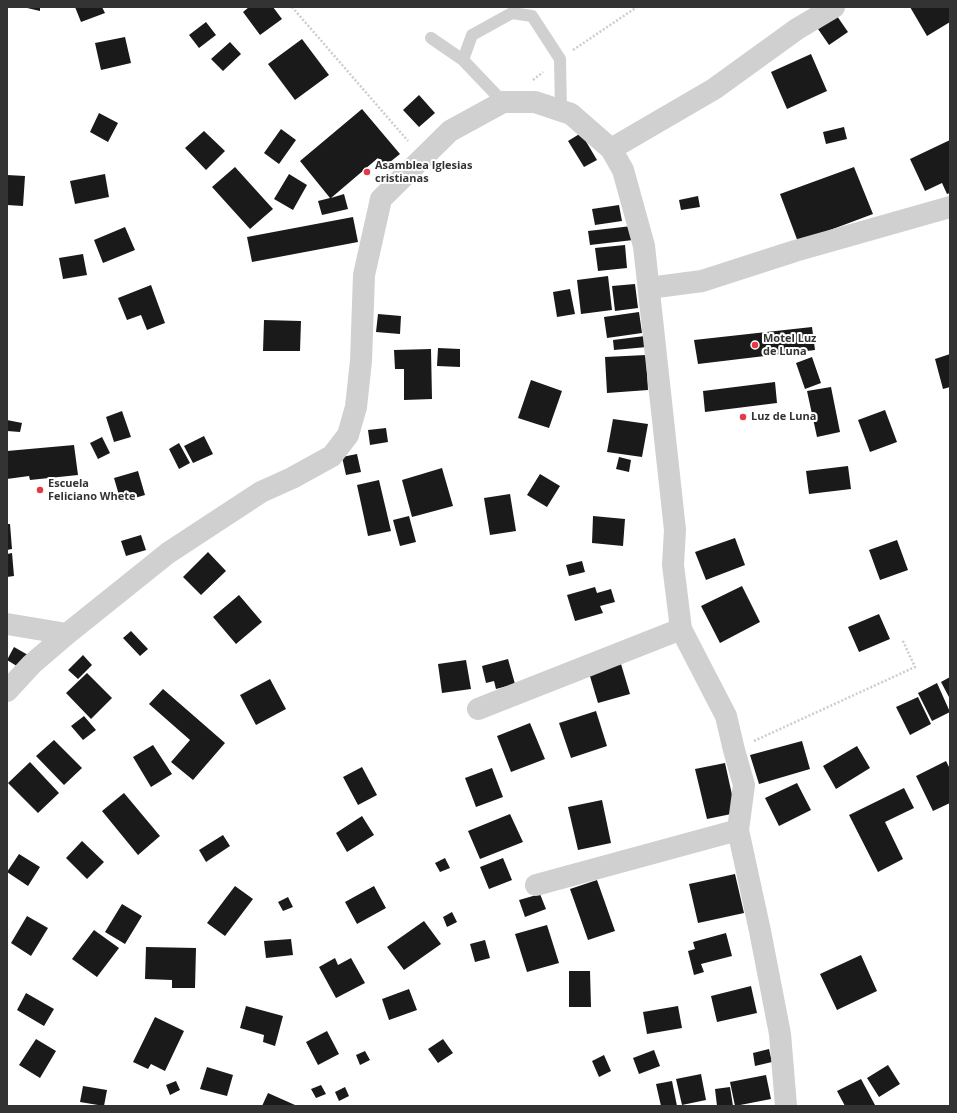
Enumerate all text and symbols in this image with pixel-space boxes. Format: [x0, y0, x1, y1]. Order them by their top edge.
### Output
place label: Asamblea Iglesias cristianas [375, 159, 472, 185]
marker: Asamblea Iglesias cristianas [362, 167, 372, 177]
place label: Motel Luz de Luna [763, 332, 816, 358]
marker: Motel Luz de Luna [750, 340, 760, 350]
place label: Luz de Luna [751, 410, 816, 424]
marker: Luz de Luna [738, 412, 748, 422]
place label: Escuela Feliciano Whete [48, 477, 135, 503]
marker: Escuela Feliciano Whete [35, 485, 45, 495]

